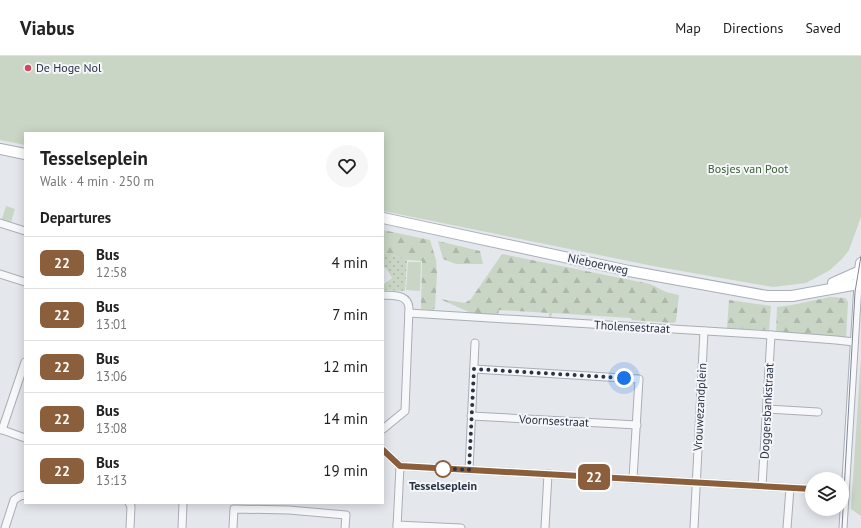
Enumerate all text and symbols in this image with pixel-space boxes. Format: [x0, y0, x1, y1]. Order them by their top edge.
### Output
text: Viabus [20, 16, 74, 40]
text: Map [675, 19, 701, 37]
text: Directions [723, 19, 783, 37]
text: Saved [805, 19, 841, 37]
place label: De Hoge Nol [36, 60, 102, 75]
marker: De Hoge Nol [23, 63, 33, 73]
button: heart [326, 145, 368, 187]
text: Tesselseplein [40, 146, 148, 170]
park label: Bosjes van Poot [708, 161, 788, 176]
text: Walk · 4 min · 250 m [40, 173, 154, 190]
text: Departures [40, 208, 111, 227]
text: Bus [96, 245, 119, 264]
street label: Nieboerweg [566, 250, 630, 277]
text: 4 min [331, 253, 368, 272]
text: 22 [54, 254, 70, 272]
text: 12:58 [96, 264, 127, 281]
text: Bus [96, 297, 119, 316]
text: 7 min [332, 305, 368, 324]
text: 22 [54, 306, 70, 324]
text: 13:01 [96, 316, 127, 333]
street label: Tholensestraat [594, 317, 670, 336]
text: Bus [96, 349, 119, 368]
text: 12 min [323, 357, 368, 376]
text: 22 [54, 358, 70, 376]
street label: Doggersbankstraat [756, 362, 777, 459]
street label: Vrouwezandplein [690, 363, 709, 452]
text: 13:06 [96, 368, 127, 385]
your location [614, 368, 634, 388]
text: Bus [96, 401, 119, 420]
text: 14 min [323, 409, 368, 428]
text: 22 [54, 410, 70, 428]
street label: Voornsestraat [518, 411, 589, 430]
text: 13:08 [96, 420, 127, 437]
text: Bus [96, 453, 119, 472]
marker: Tesselseplein [434, 460, 452, 478]
text: 19 min [323, 461, 368, 480]
text: 22 [54, 462, 70, 480]
line badge: 22 [576, 464, 612, 490]
text: 22 [586, 468, 602, 486]
text: 13:13 [96, 472, 127, 489]
map controls [805, 472, 849, 516]
button: layers [805, 472, 849, 516]
place label: Tesselseplein [409, 478, 477, 493]

